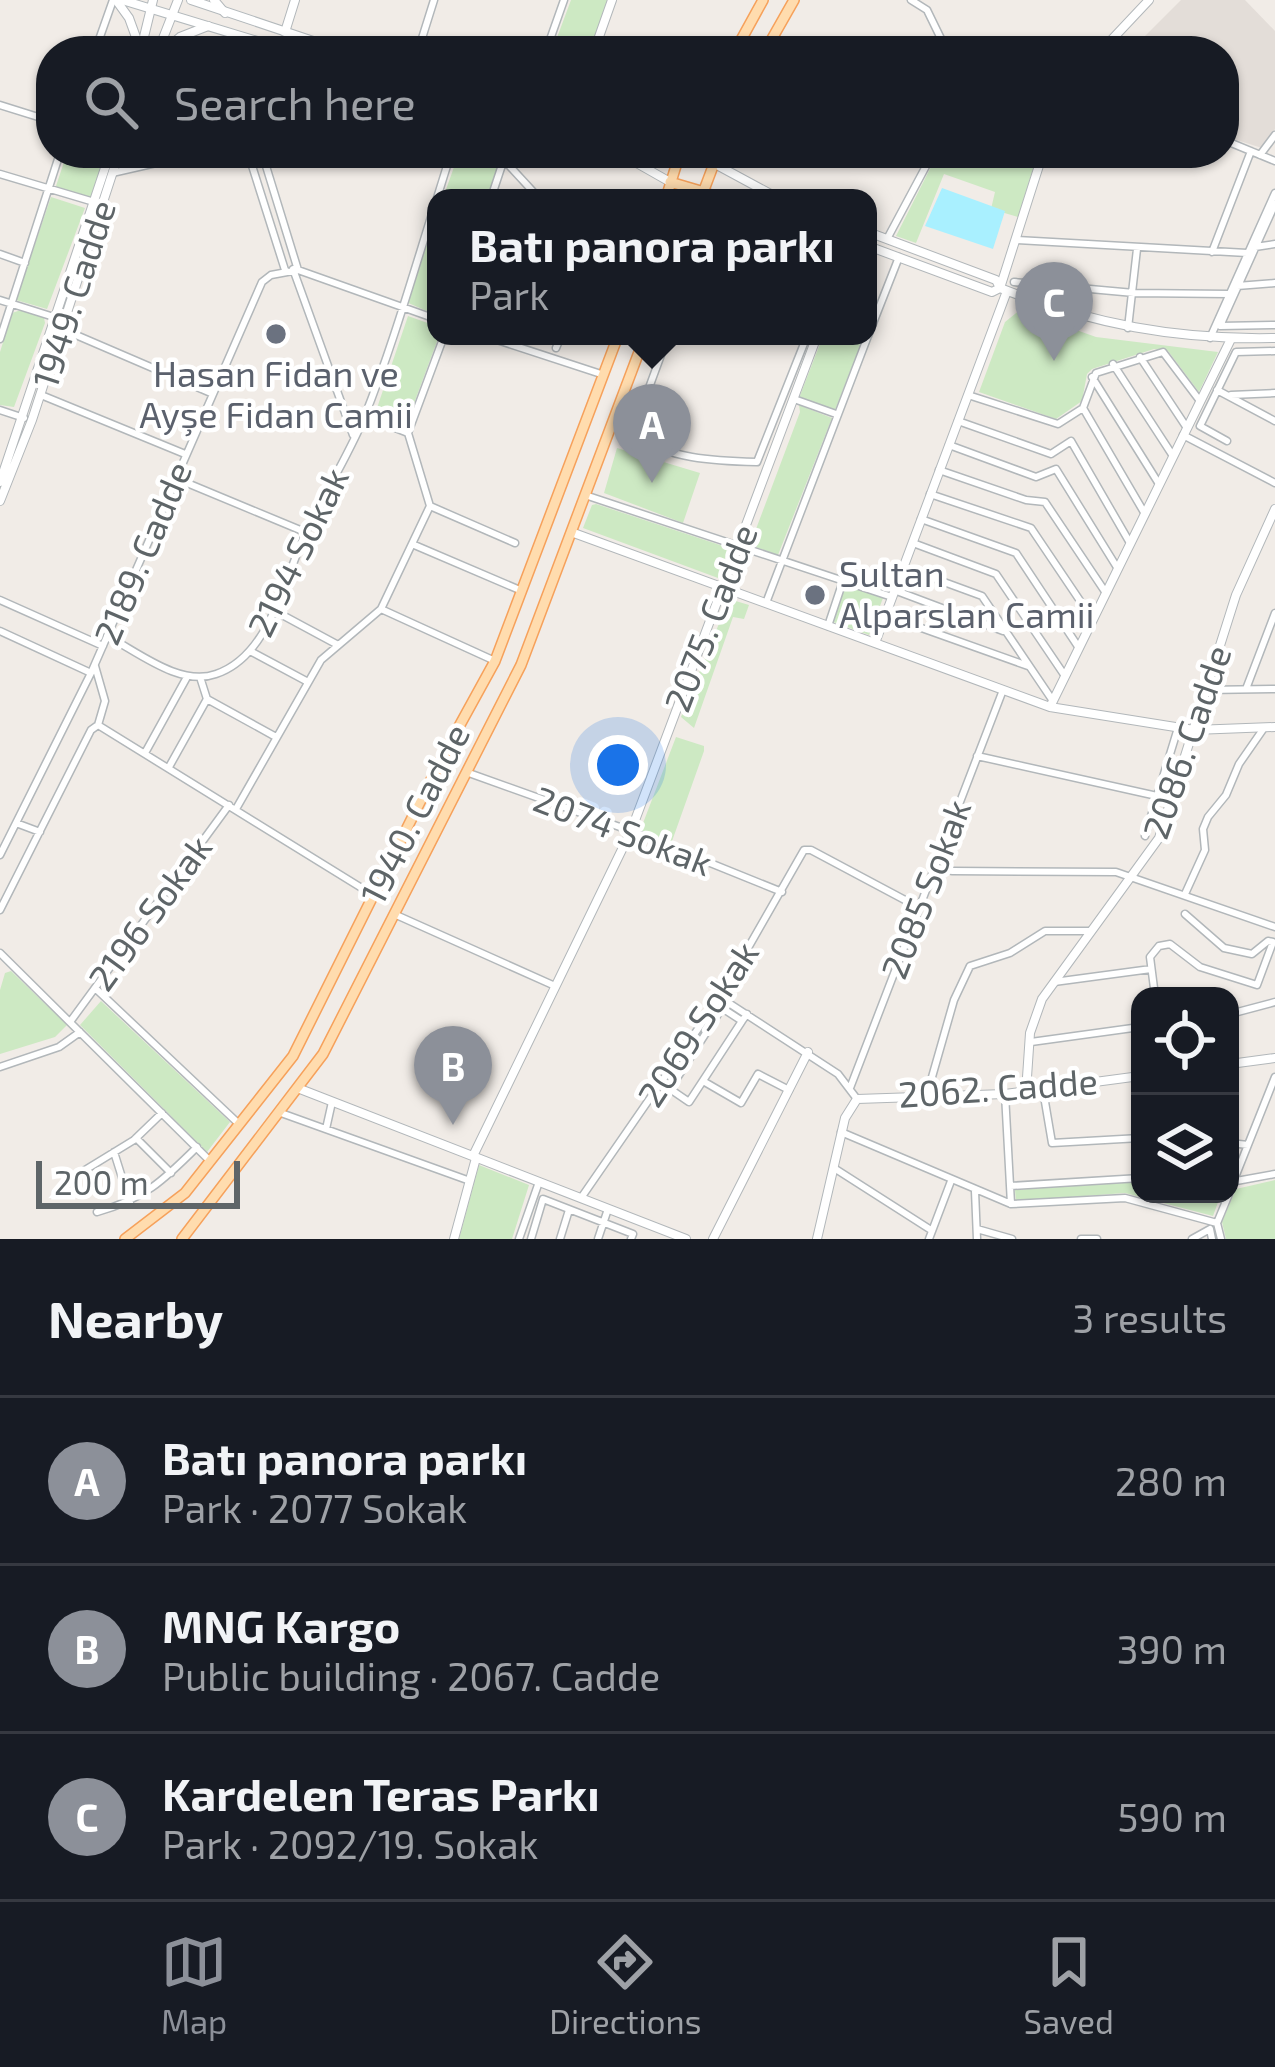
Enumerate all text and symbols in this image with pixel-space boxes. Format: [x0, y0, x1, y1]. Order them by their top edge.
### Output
search box [36, 36, 1239, 168]
icon: search [78, 69, 144, 135]
text: Search here [174, 75, 416, 129]
popup [427, 189, 877, 345]
street label: 1949. Cadde [22, 194, 123, 393]
text: Batı panora parkı [469, 217, 835, 271]
pin: C [1015, 262, 1093, 361]
text: Park [469, 271, 549, 318]
marker: Hasan Fidan ve Ayşe Fidan Camii [263, 321, 289, 347]
place label: Hasan Fidan ve Ayşe Fidan Camii [139, 351, 413, 437]
pin: A [613, 384, 691, 483]
street label: 2189. Cadde [84, 455, 199, 650]
street label: 2194 Sokak [237, 460, 356, 643]
street label: 2075. Cadde [654, 518, 765, 717]
place label: Sultan Alparslan Camii [839, 551, 1095, 635]
marker: Sultan Alparslan Camii [802, 582, 828, 608]
street label: 2086. Cadde [1132, 639, 1239, 844]
street label: 1940. Cadde [350, 716, 477, 910]
your location [588, 735, 648, 795]
street label: 2074 Sokak [528, 776, 719, 883]
street label: 2085 Sokak [871, 793, 978, 984]
street label: 2196 Sokak [78, 826, 219, 998]
street label: 2069 Sokak [627, 933, 766, 1114]
map controls [1131, 987, 1239, 1203]
button: locate [1131, 987, 1239, 1095]
pin: B [414, 1026, 492, 1125]
street label: 2062. Cadde [897, 1058, 1099, 1115]
button: layers [1131, 1095, 1239, 1203]
scale bar [36, 1155, 240, 1208]
text: 200 m [54, 1162, 149, 1202]
text: Nearby [48, 1287, 223, 1348]
text: 3 results [1073, 1294, 1227, 1341]
text: Batı panora parkı [162, 1430, 527, 1484]
text: A [74, 1457, 100, 1504]
text: 280 m [1115, 1457, 1227, 1504]
text: Park · 2077 Sokak [162, 1484, 467, 1531]
text: MNG Kargo [162, 1598, 400, 1652]
text: B [75, 1625, 99, 1672]
text: 390 m [1117, 1625, 1227, 1672]
text: Public building · 2067. Cadde [162, 1652, 660, 1699]
text: Kardelen Teras Parkı [162, 1766, 600, 1820]
text: C [76, 1793, 98, 1840]
text: 590 m [1117, 1793, 1227, 1840]
text: Park · 2092/19. Sokak [162, 1820, 538, 1867]
tab: Map [161, 1929, 227, 2041]
tab: Directions [549, 1929, 701, 2041]
tab: Saved [1023, 1929, 1114, 2041]

